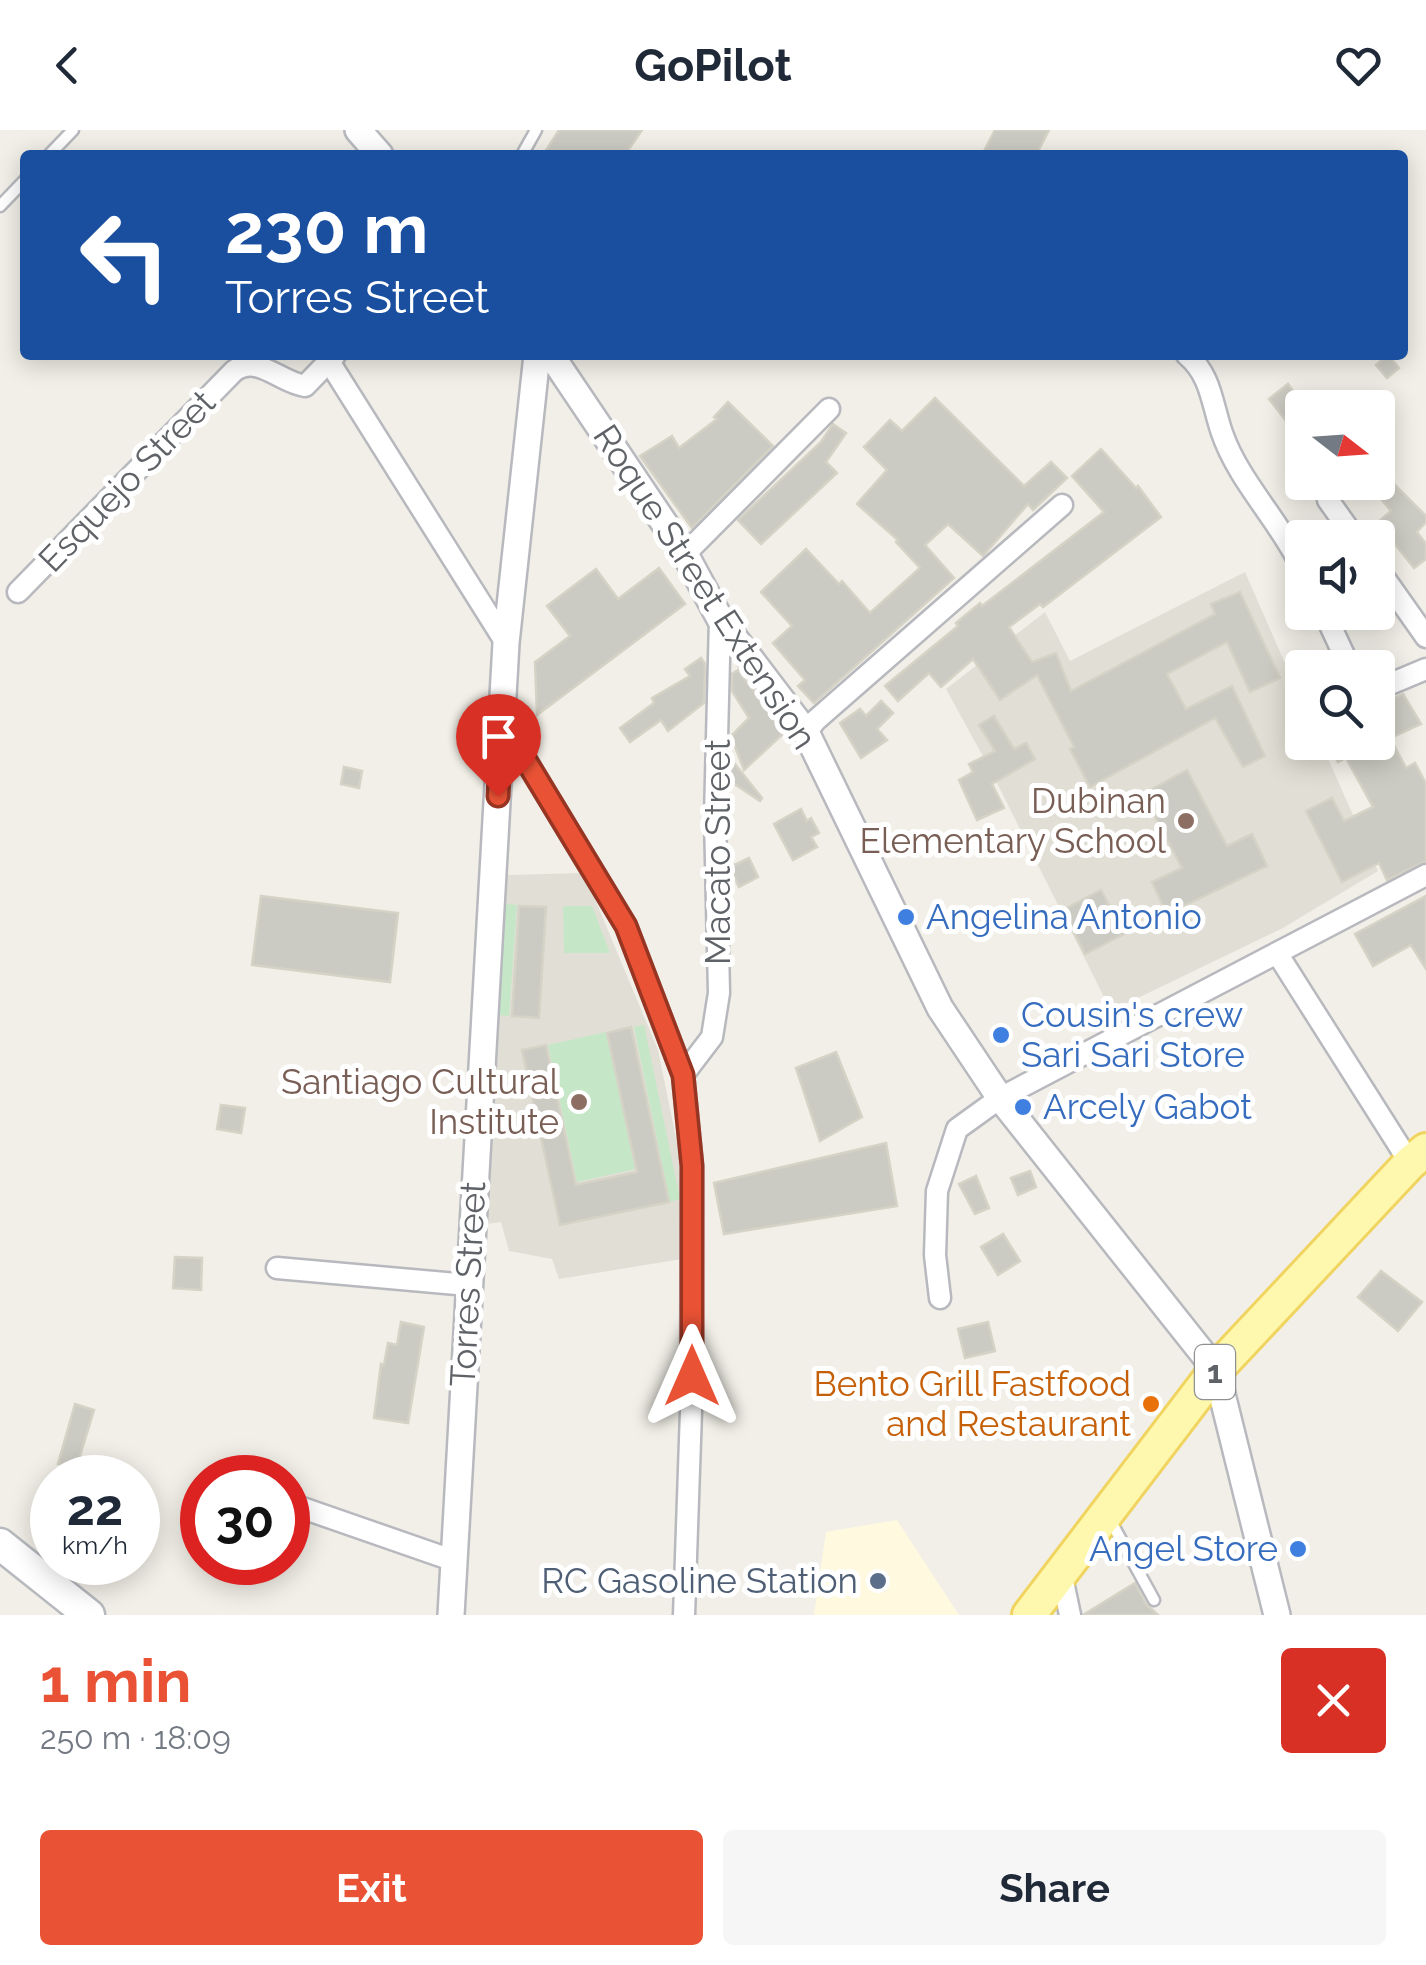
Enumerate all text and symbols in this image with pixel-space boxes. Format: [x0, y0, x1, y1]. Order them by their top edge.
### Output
icon: back [40, 38, 95, 93]
icon: heart [1331, 38, 1386, 93]
text: GoPilot [634, 39, 792, 92]
text: 230 m [225, 187, 429, 269]
icon: left [60, 190, 190, 320]
text: Torres Street [225, 271, 489, 324]
street label: Esquejo Street [30, 381, 223, 580]
north arrow [1285, 390, 1395, 500]
map controls [1285, 390, 1395, 760]
street label: Roque Street Extension [585, 417, 826, 756]
button: sound [1285, 520, 1395, 630]
button: search [1285, 650, 1395, 760]
pin [456, 694, 541, 797]
icon: arrive [471, 709, 526, 764]
street label: Macato Street [697, 739, 738, 965]
place label: Dubinan Elementary School [860, 780, 1166, 861]
marker: Dubinan Elementary School [1175, 810, 1197, 832]
place label: Angelina Antonio [926, 896, 1202, 937]
marker: Angelina Antonio [895, 906, 917, 928]
place label: Cousin's crew Sari Sari Store [1021, 994, 1245, 1075]
marker: Cousin's crew Sari Sari Store [990, 1024, 1012, 1046]
place label: Santiago Cultural Institute [281, 1061, 559, 1142]
place label: Arcely Gabot [1043, 1086, 1252, 1127]
marker: Santiago Cultural Institute [568, 1091, 590, 1113]
marker: Arcely Gabot [1012, 1096, 1034, 1118]
street label: Torres Street [442, 1180, 493, 1388]
position arrow [640, 1324, 744, 1428]
road number: 1 [1195, 1345, 1235, 1399]
place label: Bento Grill Fastfood and Restaurant [813, 1363, 1131, 1444]
marker: Bento Grill Fastfood and Restaurant [1140, 1393, 1162, 1415]
speed limit sign: 30 [180, 1455, 310, 1585]
text: 22 [67, 1478, 123, 1537]
place label: Angel Store [1089, 1528, 1278, 1569]
text: km/h [62, 1530, 128, 1560]
marker: Angel Store [1287, 1538, 1309, 1560]
place label: RC Gasoline Station [541, 1560, 858, 1601]
marker: RC Gasoline Station [867, 1570, 889, 1592]
text: 1 min [40, 1646, 191, 1716]
button: close [1281, 1648, 1386, 1753]
text: 250 m · 18:09 [40, 1719, 231, 1756]
button: Exit [40, 1830, 703, 1945]
button: Share [723, 1830, 1386, 1945]

